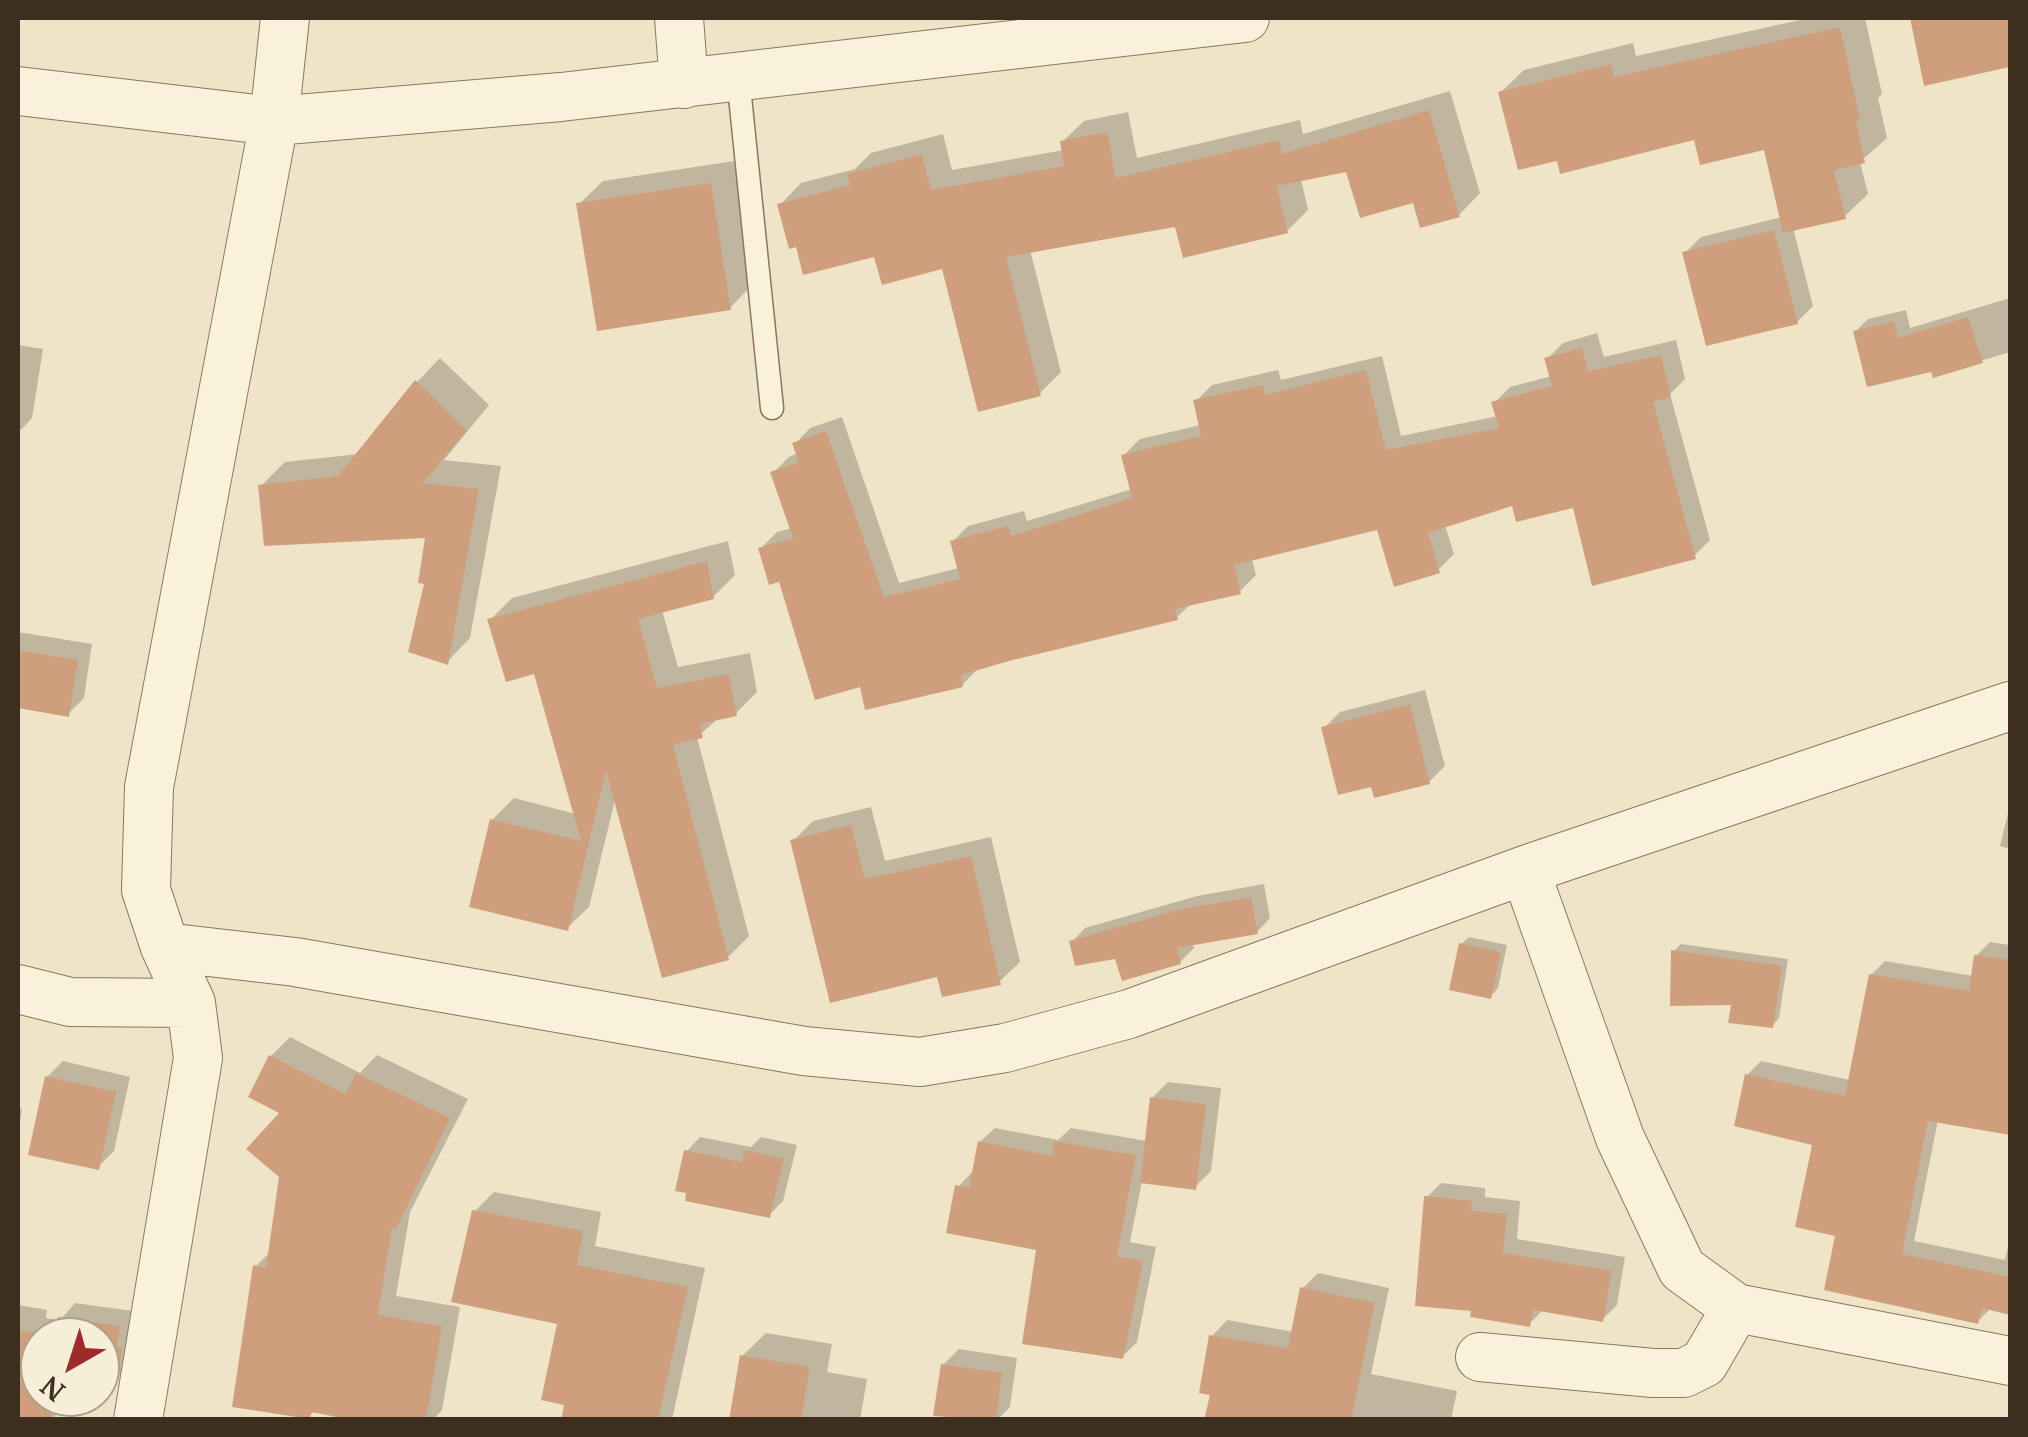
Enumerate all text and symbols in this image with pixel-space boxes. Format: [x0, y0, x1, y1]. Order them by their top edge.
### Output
north arrow [20, 1317, 120, 1417]
text: N [32, 1368, 72, 1410]

